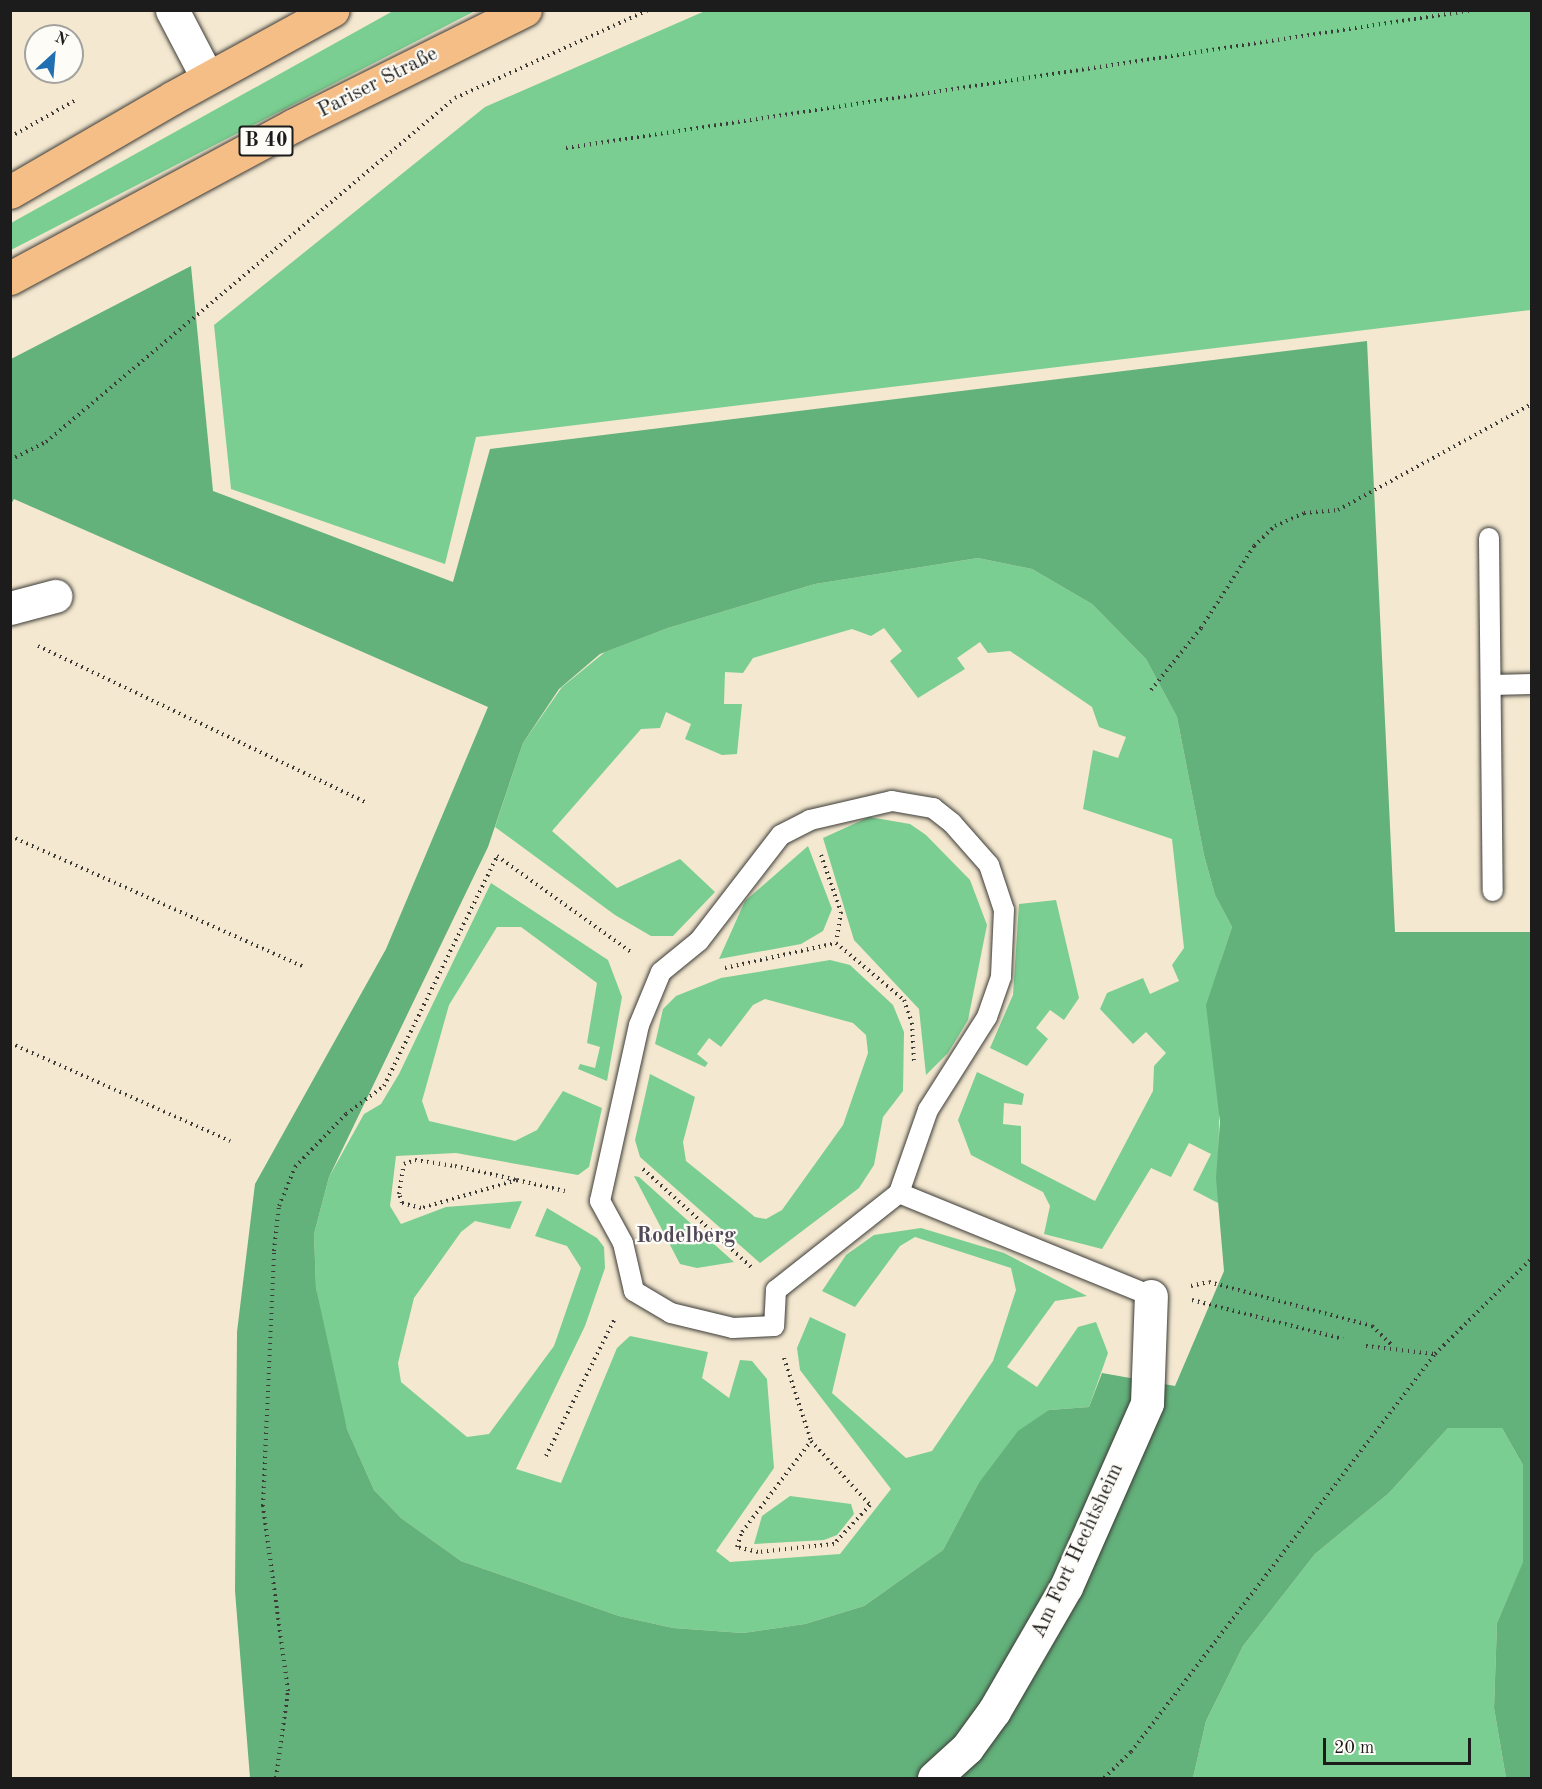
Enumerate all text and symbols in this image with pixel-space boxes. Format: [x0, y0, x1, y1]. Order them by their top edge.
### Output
north arrow [24, 24, 84, 84]
text: N [52, 30, 70, 49]
street label: Pariser Straße [314, 42, 442, 124]
road number: B 40 [238, 124, 294, 158]
district label: Rodelberg [636, 1224, 736, 1250]
street label: Am Fort Hechtsheim [1026, 1459, 1130, 1643]
scale bar [1326, 1726, 1474, 1764]
text: 20 m [1334, 1739, 1374, 1757]

